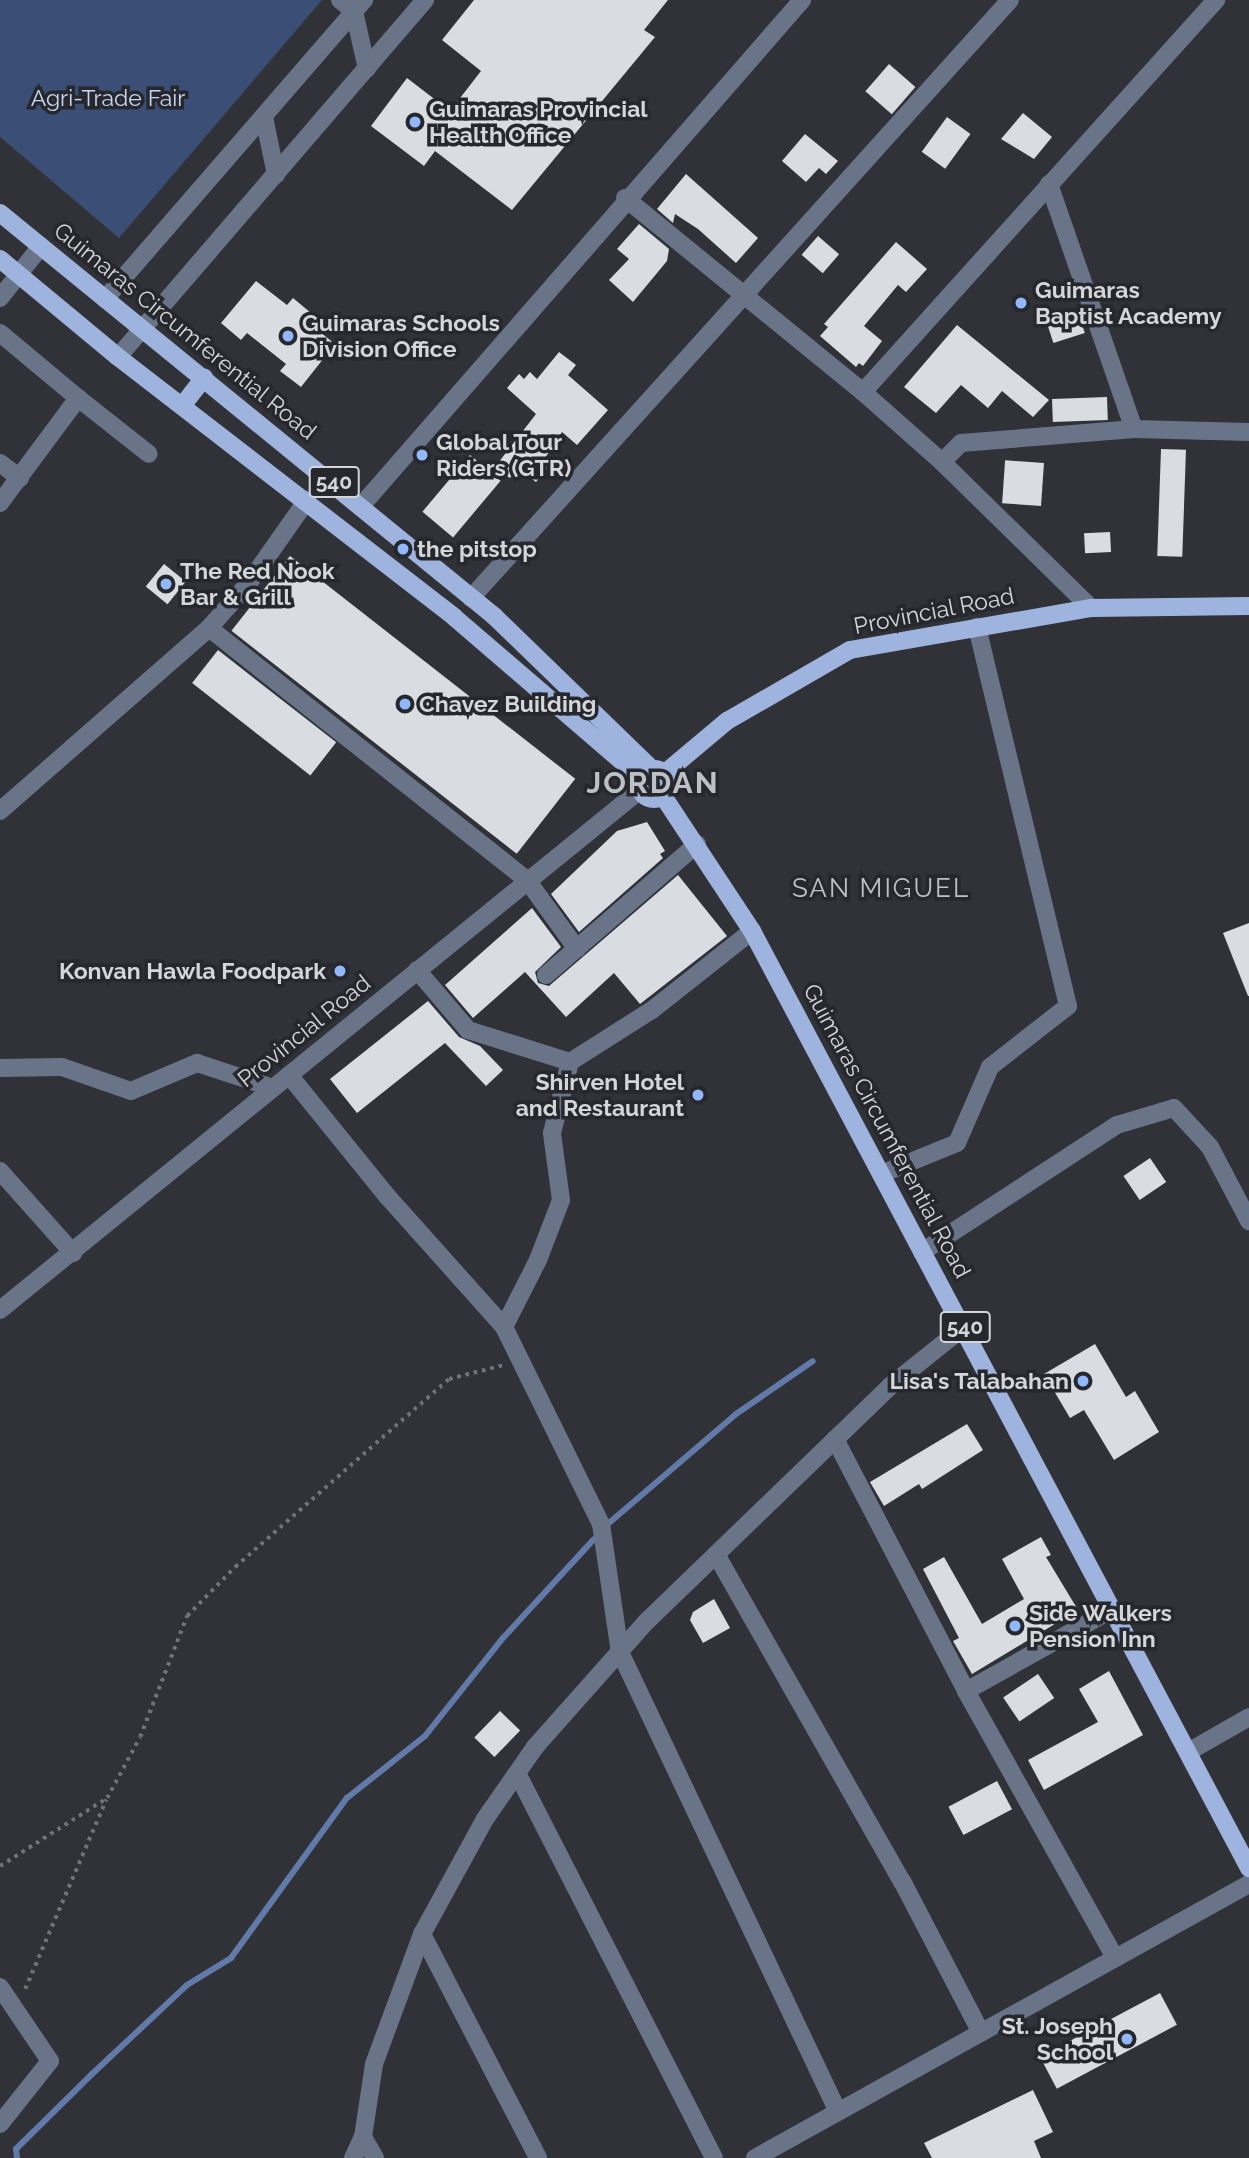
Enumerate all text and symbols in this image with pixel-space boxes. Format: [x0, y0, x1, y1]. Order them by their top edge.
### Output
park label: Agri-Trade Fair [31, 84, 185, 112]
place label: Guimaras Provincial Health Office [429, 95, 648, 149]
marker: Guimaras Provincial Health Office [407, 114, 423, 130]
street label: Guimaras Circumferential Road [48, 216, 322, 446]
place label: Guimaras Baptist Academy [1035, 276, 1222, 330]
marker: Guimaras Baptist Academy [1013, 295, 1029, 311]
place label: Guimaras Schools Division Office [302, 309, 500, 363]
marker: Guimaras Schools Division Office [280, 328, 296, 344]
place label: Global Tour Riders (GTR) [436, 428, 571, 482]
marker: Global Tour Riders (GTR) [414, 447, 430, 463]
road number: 540 [308, 464, 360, 500]
place label: the pitstop [417, 535, 537, 563]
marker: the pitstop [395, 541, 411, 557]
place label: The Red Nook Bar & Grill [180, 557, 334, 611]
marker: The Red Nook Bar & Grill [158, 576, 174, 592]
street label: Provincial Road [851, 582, 1017, 640]
place label: Chavez Building [419, 690, 596, 718]
marker: Chavez Building [397, 696, 413, 712]
district label: JORDAN [587, 765, 719, 801]
district label: SAN MIGUEL [793, 873, 969, 905]
place label: Konvan Hawla Foodpark [59, 957, 326, 985]
marker: Konvan Hawla Foodpark [332, 963, 348, 979]
street label: Provincial Road [232, 969, 376, 1093]
street label: Guimaras Circumferential Road [797, 979, 977, 1283]
place label: Shirven Hotel and Restaurant [516, 1068, 684, 1122]
marker: Shirven Hotel and Restaurant [690, 1087, 706, 1103]
road number: 540 [939, 1310, 991, 1344]
place label: Lisa's Talabahan [889, 1367, 1069, 1395]
marker: Lisa's Talabahan [1075, 1373, 1091, 1389]
place label: Side Walkers Pension Inn [1029, 1599, 1173, 1653]
marker: Side Walkers Pension Inn [1007, 1618, 1023, 1634]
place label: St. Joseph School [1001, 2012, 1113, 2066]
marker: St. Joseph School [1119, 2031, 1135, 2047]

